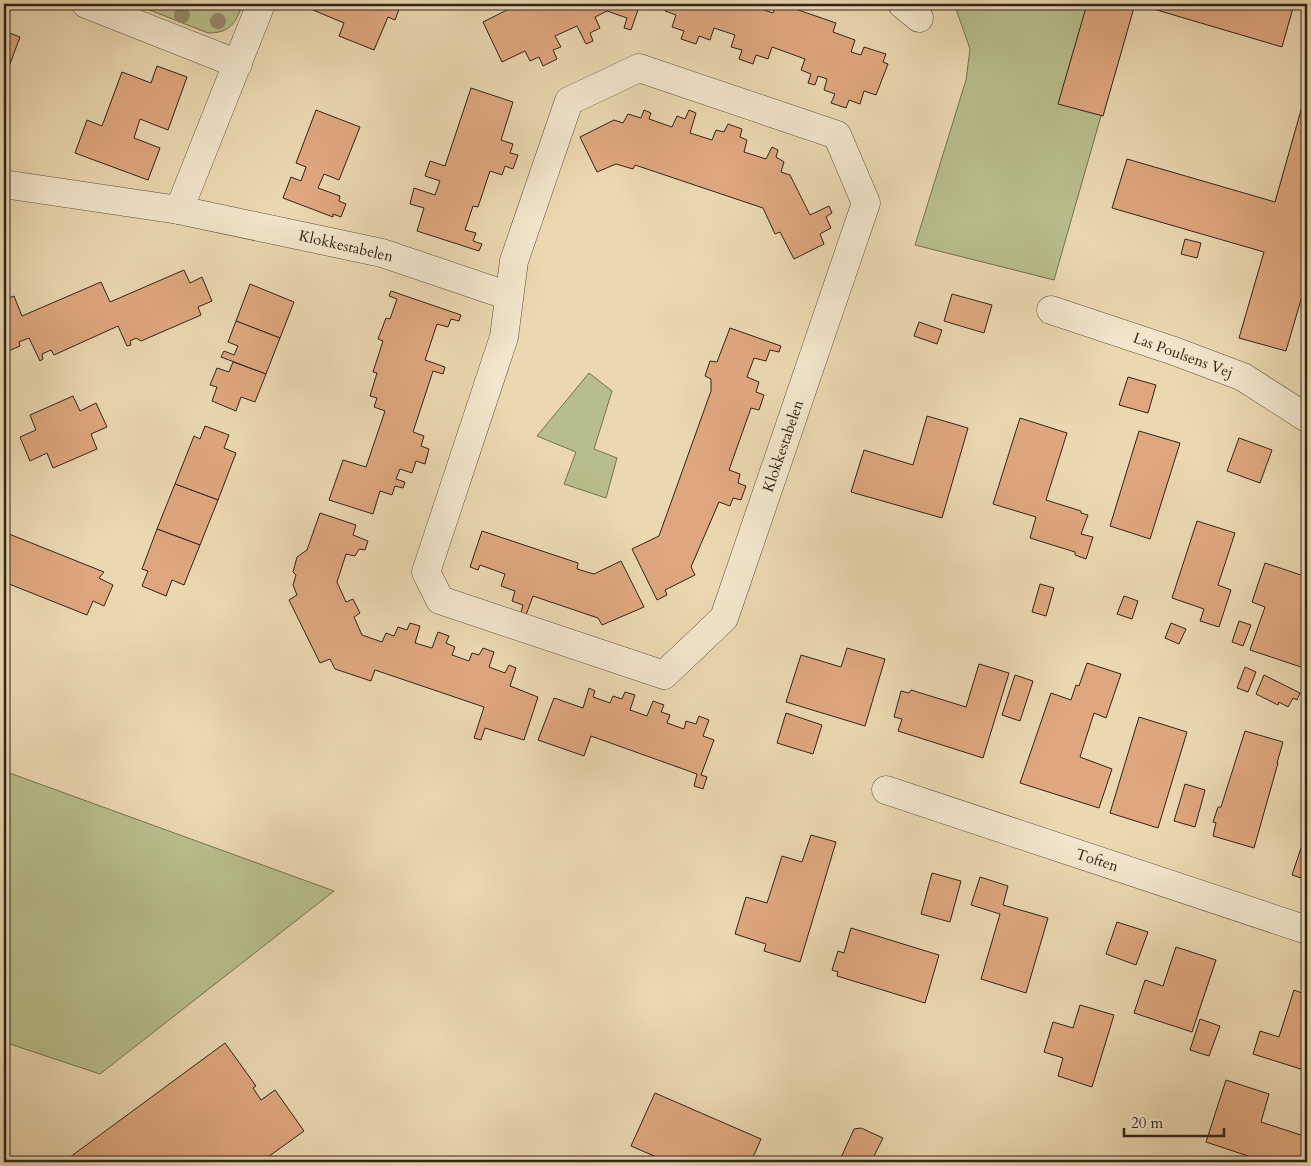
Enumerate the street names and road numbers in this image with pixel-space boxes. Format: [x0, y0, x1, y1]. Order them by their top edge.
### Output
street label: Klokkestabelen [297, 225, 396, 267]
street label: Las Poulsens Vej [1130, 328, 1236, 382]
street label: Klokkestabelen [758, 397, 808, 495]
street label: Toften [1073, 844, 1121, 876]

